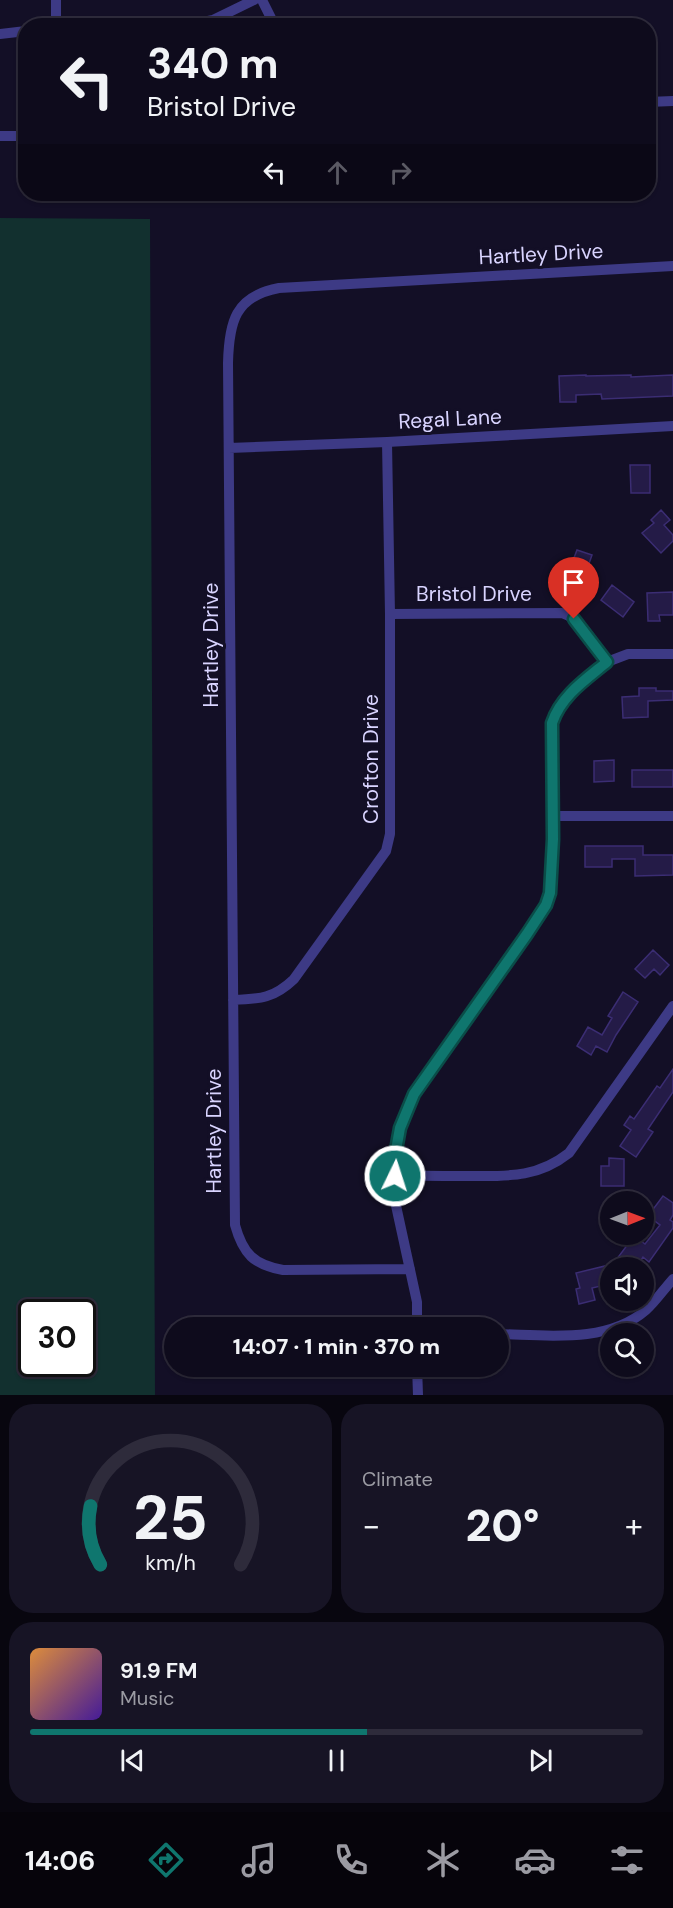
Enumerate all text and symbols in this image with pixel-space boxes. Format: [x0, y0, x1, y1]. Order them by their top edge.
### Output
text: 340 m [147, 36, 279, 91]
icon: left [48, 42, 126, 120]
text: Bristol Drive [147, 89, 296, 124]
icon: left [258, 156, 291, 189]
icon: ahead [321, 156, 354, 189]
icon: right [384, 156, 417, 189]
street label: Hartley Drive [478, 237, 604, 271]
street label: Regal Lane [398, 402, 503, 436]
pin [548, 557, 599, 619]
icon: arrive [557, 566, 590, 599]
street label: Bristol Drive [416, 580, 532, 608]
street label: Hartley Drive [197, 582, 225, 707]
street label: Crofton Drive [357, 694, 385, 824]
street label: Hartley Drive [200, 1068, 228, 1193]
position arrow [363, 1144, 427, 1208]
north arrow [600, 1191, 654, 1245]
map controls [600, 1191, 654, 1377]
button: sound [600, 1257, 654, 1311]
speed limit sign: 30 [18, 1299, 96, 1377]
button: search [600, 1323, 654, 1377]
text: 14:07 · 1 min · 370 m [233, 1332, 440, 1361]
text: Climate [362, 1466, 433, 1492]
text: 25 [133, 1477, 208, 1558]
text: 20° [465, 1496, 540, 1555]
text: − [362, 1504, 380, 1547]
text: + [625, 1504, 643, 1547]
text: km/h [145, 1550, 196, 1578]
text: 91.9 FM [120, 1656, 198, 1685]
text: Music [120, 1685, 175, 1711]
icon: previous [116, 1744, 149, 1777]
icon: pause [320, 1744, 353, 1777]
icon: next [524, 1744, 557, 1777]
icon: directions [145, 1839, 187, 1881]
icon: music [238, 1839, 280, 1881]
icon: phone [330, 1839, 372, 1881]
icon: climate [422, 1839, 464, 1881]
icon: car [514, 1839, 556, 1881]
icon: filters [606, 1839, 648, 1881]
text: 14:06 [25, 1843, 95, 1878]

